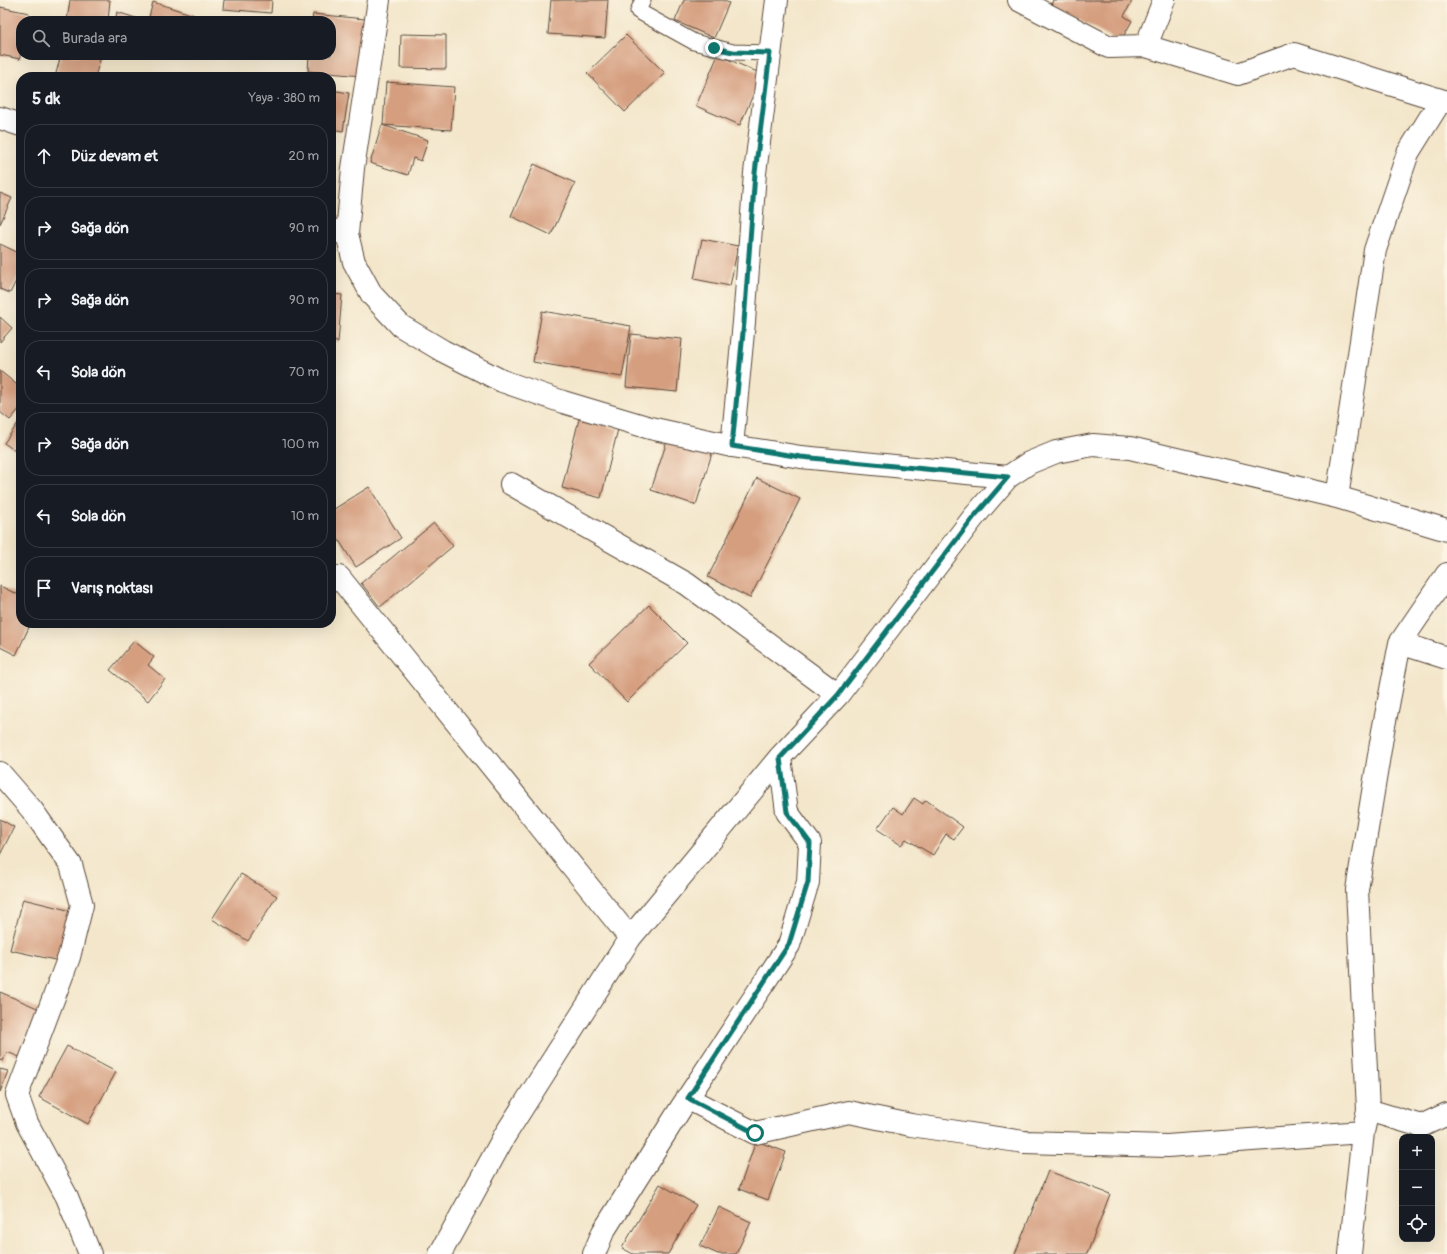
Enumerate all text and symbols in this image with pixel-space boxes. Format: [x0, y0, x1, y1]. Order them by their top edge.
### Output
search box [16, 16, 336, 60]
icon: search [30, 27, 52, 49]
text: Burada ara [62, 29, 127, 48]
route end [705, 39, 723, 57]
text: 5 dk [32, 88, 60, 109]
text: Yaya · 380 m [248, 90, 320, 106]
icon: ahead [33, 145, 55, 167]
text: Düz devam et [71, 147, 158, 166]
text: 20 m [288, 148, 319, 164]
icon: right [33, 217, 55, 239]
text: Sağa dön [71, 219, 129, 238]
text: 90 m [289, 220, 319, 236]
icon: right [33, 289, 55, 311]
text: Sağa dön [71, 291, 129, 310]
text: 90 m [289, 292, 319, 308]
icon: left [33, 361, 55, 383]
text: Sola dön [71, 363, 126, 382]
text: 70 m [289, 364, 319, 380]
icon: right [33, 433, 55, 455]
text: Sağa dön [71, 435, 129, 454]
text: 100 m [282, 436, 319, 452]
icon: left [33, 505, 55, 527]
text: Sola dön [71, 507, 126, 526]
text: 10 m [291, 508, 319, 524]
icon: arrive [33, 577, 55, 599]
text: Varış noktası [71, 579, 153, 598]
route start [746, 1124, 764, 1142]
map controls [1399, 1134, 1435, 1242]
button: + [1399, 1134, 1435, 1170]
button: − [1399, 1170, 1435, 1206]
button: locate [1399, 1206, 1435, 1242]

